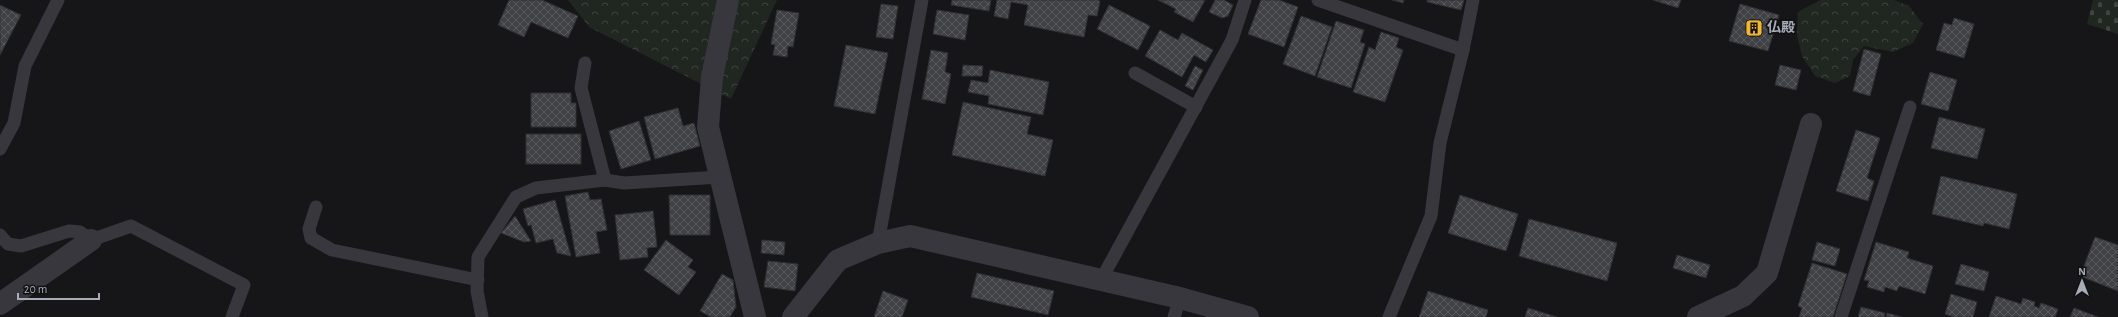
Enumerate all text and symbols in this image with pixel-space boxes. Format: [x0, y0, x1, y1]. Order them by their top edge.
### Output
building icon: 仏殿 [1744, 18, 1764, 38]
place label: 仏殿 [1767, 19, 1795, 35]
north arrow [2062, 261, 2102, 301]
text: N [2078, 266, 2086, 277]
scale bar [18, 275, 99, 301]
text: 20 m [24, 283, 47, 295]

